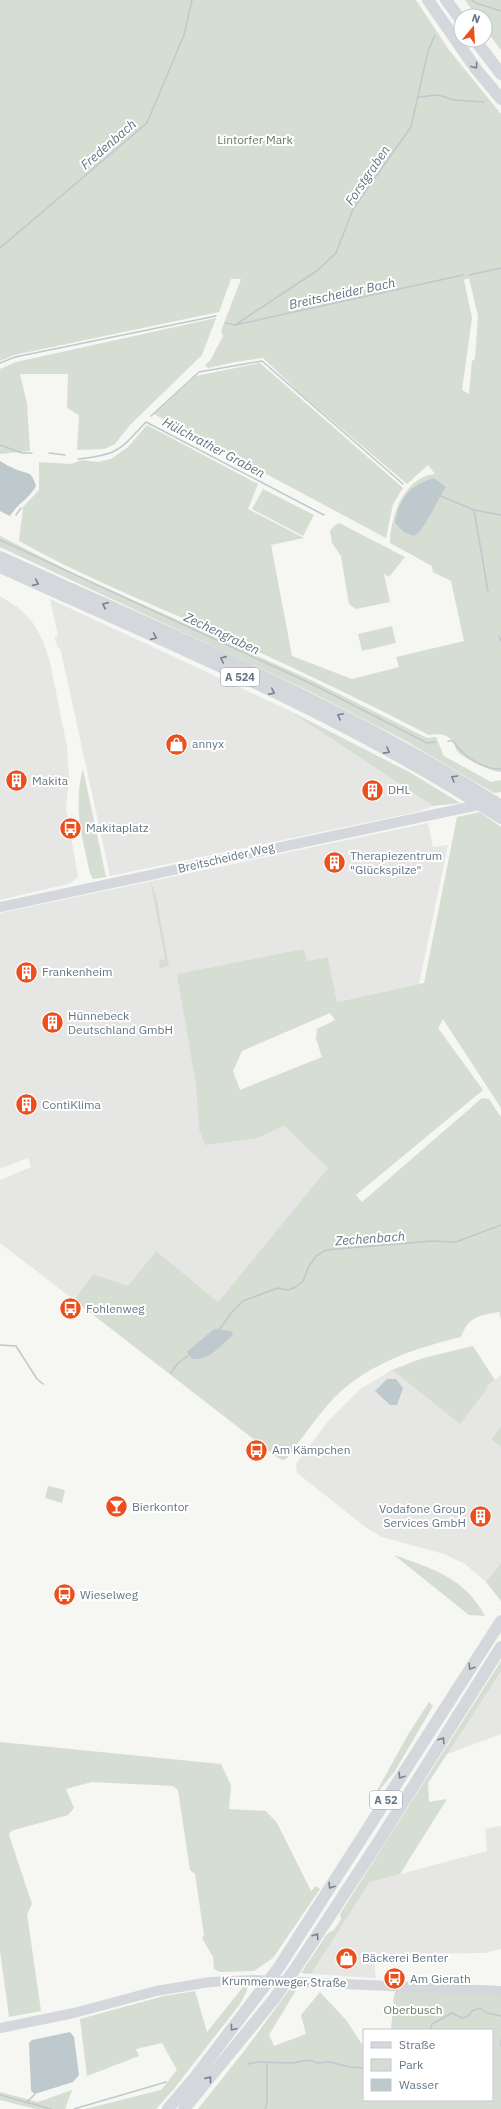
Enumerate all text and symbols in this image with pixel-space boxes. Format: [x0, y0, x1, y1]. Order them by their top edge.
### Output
north arrow [453, 8, 493, 48]
text: N [470, 11, 482, 26]
one-way arrow [470, 62, 477, 69]
water label: Fredenbach [77, 116, 140, 173]
park label: Lintorfer Mark [217, 132, 294, 147]
water label: Forstgraben [341, 142, 394, 209]
water label: Breitscheider Bach [287, 274, 397, 313]
water label: Hülchrather Graben [160, 413, 268, 482]
one-way arrow [31, 578, 39, 586]
one-way arrow [101, 602, 109, 610]
water label: Zechengraben [180, 608, 262, 658]
one-way arrow [150, 632, 157, 640]
one-way arrow [220, 655, 227, 663]
road number: A 524 [221, 668, 259, 686]
one-way arrow [267, 687, 275, 695]
one-way arrow [337, 713, 344, 720]
shop icon: annyx [164, 731, 190, 757]
place label: annyx [192, 736, 224, 751]
one-way arrow [383, 747, 390, 754]
building icon: Makita [3, 768, 29, 794]
place label: Makita [32, 773, 69, 788]
one-way arrow [451, 775, 458, 782]
building icon: DHL [359, 777, 385, 803]
place label: DHL [388, 782, 411, 797]
bus stop icon: Makitaplatz [58, 815, 84, 841]
place label: Makitaplatz [86, 820, 149, 835]
street label: Breitscheider Weg [176, 839, 276, 876]
place label: Therapiezentrum "Glückspilze" [350, 848, 442, 877]
building icon: Therapiezentrum "Glückspilze" [322, 850, 348, 876]
building icon: Frankenheim [13, 959, 39, 985]
place label: Frankenheim [42, 964, 112, 979]
place label: Hünnebeck Deutschland GmbH [68, 1008, 173, 1037]
building icon: Hünnebeck Deutschland GmbH [39, 1010, 65, 1036]
building icon: ContiKlima [14, 1092, 40, 1118]
place label: ContiKlima [42, 1097, 102, 1112]
water label: Zechenbach [333, 1228, 406, 1249]
bus stop icon: Fohlenweg [57, 1296, 83, 1322]
place label: Fohlenweg [86, 1301, 145, 1316]
bus stop icon: Am Kämpchen [243, 1437, 269, 1463]
place label: Am Kämpchen [272, 1442, 351, 1457]
bar icon: Bierkontor [103, 1494, 129, 1520]
place label: Bierkontor [132, 1499, 189, 1514]
place label: Vodafone Group Services GmbH [379, 1501, 466, 1530]
building icon: Vodafone Group Services GmbH [468, 1503, 494, 1529]
bus stop icon: Wieselweg [52, 1582, 78, 1608]
place label: Wieselweg [80, 1587, 139, 1602]
one-way arrow [468, 1663, 476, 1670]
one-way arrow [438, 1737, 445, 1744]
one-way arrow [399, 1772, 406, 1779]
road number: A 52 [370, 1791, 402, 1809]
one-way arrow [328, 1882, 336, 1889]
one-way arrow [311, 1934, 318, 1941]
shop icon: Bäckerei Benter [334, 1945, 360, 1971]
place label: Bäckerei Benter [362, 1950, 449, 1965]
bus stop icon: Am Gierath [381, 1966, 407, 1992]
place label: Am Gierath [410, 1971, 471, 1986]
street label: Krummenweger Straße [221, 1973, 347, 1990]
park label: Oberbusch [384, 2002, 442, 2017]
one-way arrow [231, 2024, 238, 2031]
legend [363, 2029, 493, 2101]
text: Straße [399, 2037, 436, 2052]
text: Park [399, 2057, 424, 2072]
one-way arrow [205, 2077, 212, 2084]
text: Wasser [399, 2077, 439, 2092]

